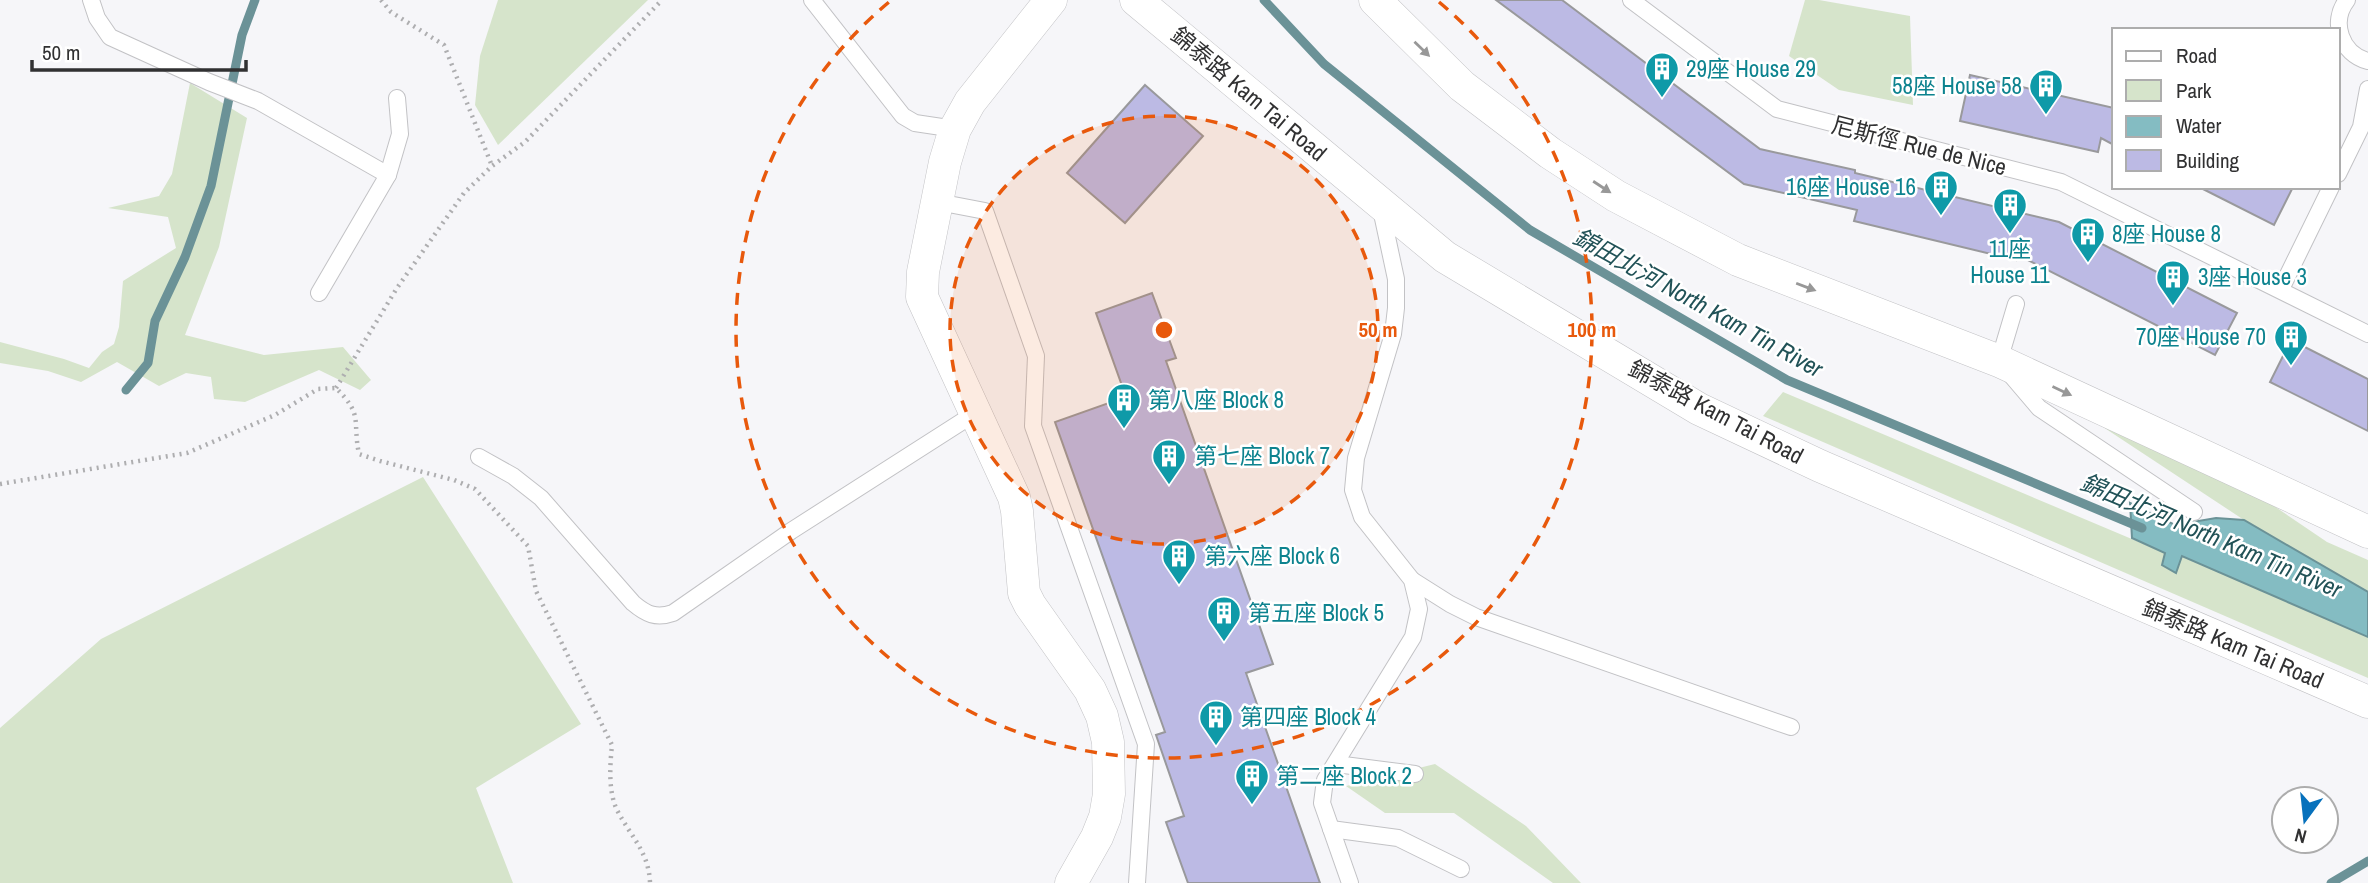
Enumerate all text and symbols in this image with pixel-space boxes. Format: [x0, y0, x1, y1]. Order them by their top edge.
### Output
street label: 錦泰路 Kam Tai Road [1165, 19, 1334, 168]
scale bar [32, 28, 245, 72]
legend [2112, 28, 2340, 189]
text: 50 m [42, 38, 80, 67]
one-way arrow [1414, 40, 1431, 57]
text: Road [2176, 41, 2217, 70]
building icon: 29座 House 29 [1643, 50, 1681, 99]
place label: 29座 House 29 [1686, 53, 1816, 84]
building icon: 58座 House 58 [2027, 67, 2065, 116]
place label: 58座 House 58 [1892, 70, 2022, 101]
text: Park [2176, 76, 2212, 105]
street label: 尼斯徑 Rue de Nice [1828, 109, 2010, 182]
text: Water [2176, 111, 2222, 140]
text: Building [2176, 146, 2240, 175]
building icon: 16座 House 16 [1922, 168, 1960, 217]
place label: 16座 House 16 [1786, 171, 1916, 202]
one-way arrow [1593, 180, 1612, 193]
building icon: 11座 House 11 [1991, 186, 2029, 235]
building icon: 8座 House 8 [2069, 215, 2107, 264]
place label: 8座 House 8 [2112, 218, 2221, 249]
water label: 錦田北河 North Kam Tin River [1568, 220, 1830, 385]
place label: 11座 House 11 [1970, 233, 2050, 290]
building icon: 3座 House 3 [2154, 258, 2192, 307]
place label: 3座 House 3 [2198, 261, 2307, 292]
one-way arrow [1796, 281, 1817, 292]
text: 50 m [1358, 315, 1398, 344]
text: 100 m [1568, 315, 1616, 344]
centre of rings [1152, 318, 1176, 342]
building icon: 70座 House 70 [2272, 318, 2310, 367]
place label: 70座 House 70 [2136, 321, 2266, 352]
street label: 錦泰路 Kam Tai Road [1623, 352, 1809, 471]
building icon: 第八座 Block 8 [1105, 381, 1143, 430]
place label: 第八座 Block 8 [1148, 384, 1284, 415]
one-way arrow [2052, 386, 2073, 397]
building icon: 第七座 Block 7 [1150, 437, 1188, 486]
place label: 第七座 Block 7 [1194, 440, 1330, 471]
water label: 錦田北河 North Kam Tin River [2076, 466, 2348, 605]
building icon: 第六座 Block 6 [1160, 537, 1198, 586]
place label: 第六座 Block 6 [1204, 540, 1340, 571]
street label: 錦泰路 Kam Tai Road [2138, 591, 2328, 696]
building icon: 第五座 Block 5 [1205, 594, 1243, 643]
place label: 第五座 Block 5 [1248, 597, 1384, 628]
building icon: 第四座 Block 4 [1197, 698, 1235, 747]
place label: 第四座 Block 4 [1240, 701, 1377, 732]
building icon: 第二座 Block 2 [1233, 757, 1271, 806]
place label: 第二座 Block 2 [1276, 760, 1412, 791]
north arrow [2270, 785, 2340, 855]
text: N [2292, 822, 2309, 850]

